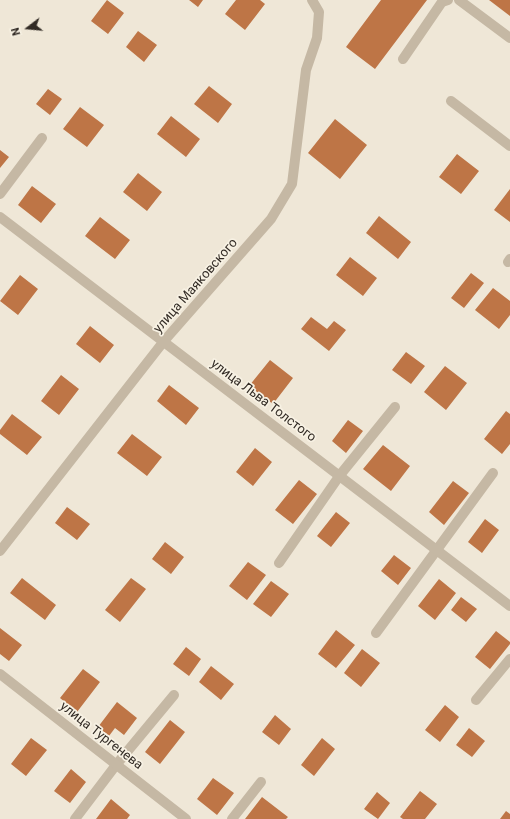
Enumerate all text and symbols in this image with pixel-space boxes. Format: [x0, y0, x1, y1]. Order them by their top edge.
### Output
north arrow [8, 8, 48, 48]
text: N [9, 26, 23, 37]
street label: улица Маяковского [151, 236, 241, 336]
street label: улица Льва Толстого [207, 356, 319, 446]
street label: улица Тургенева [56, 699, 146, 773]

